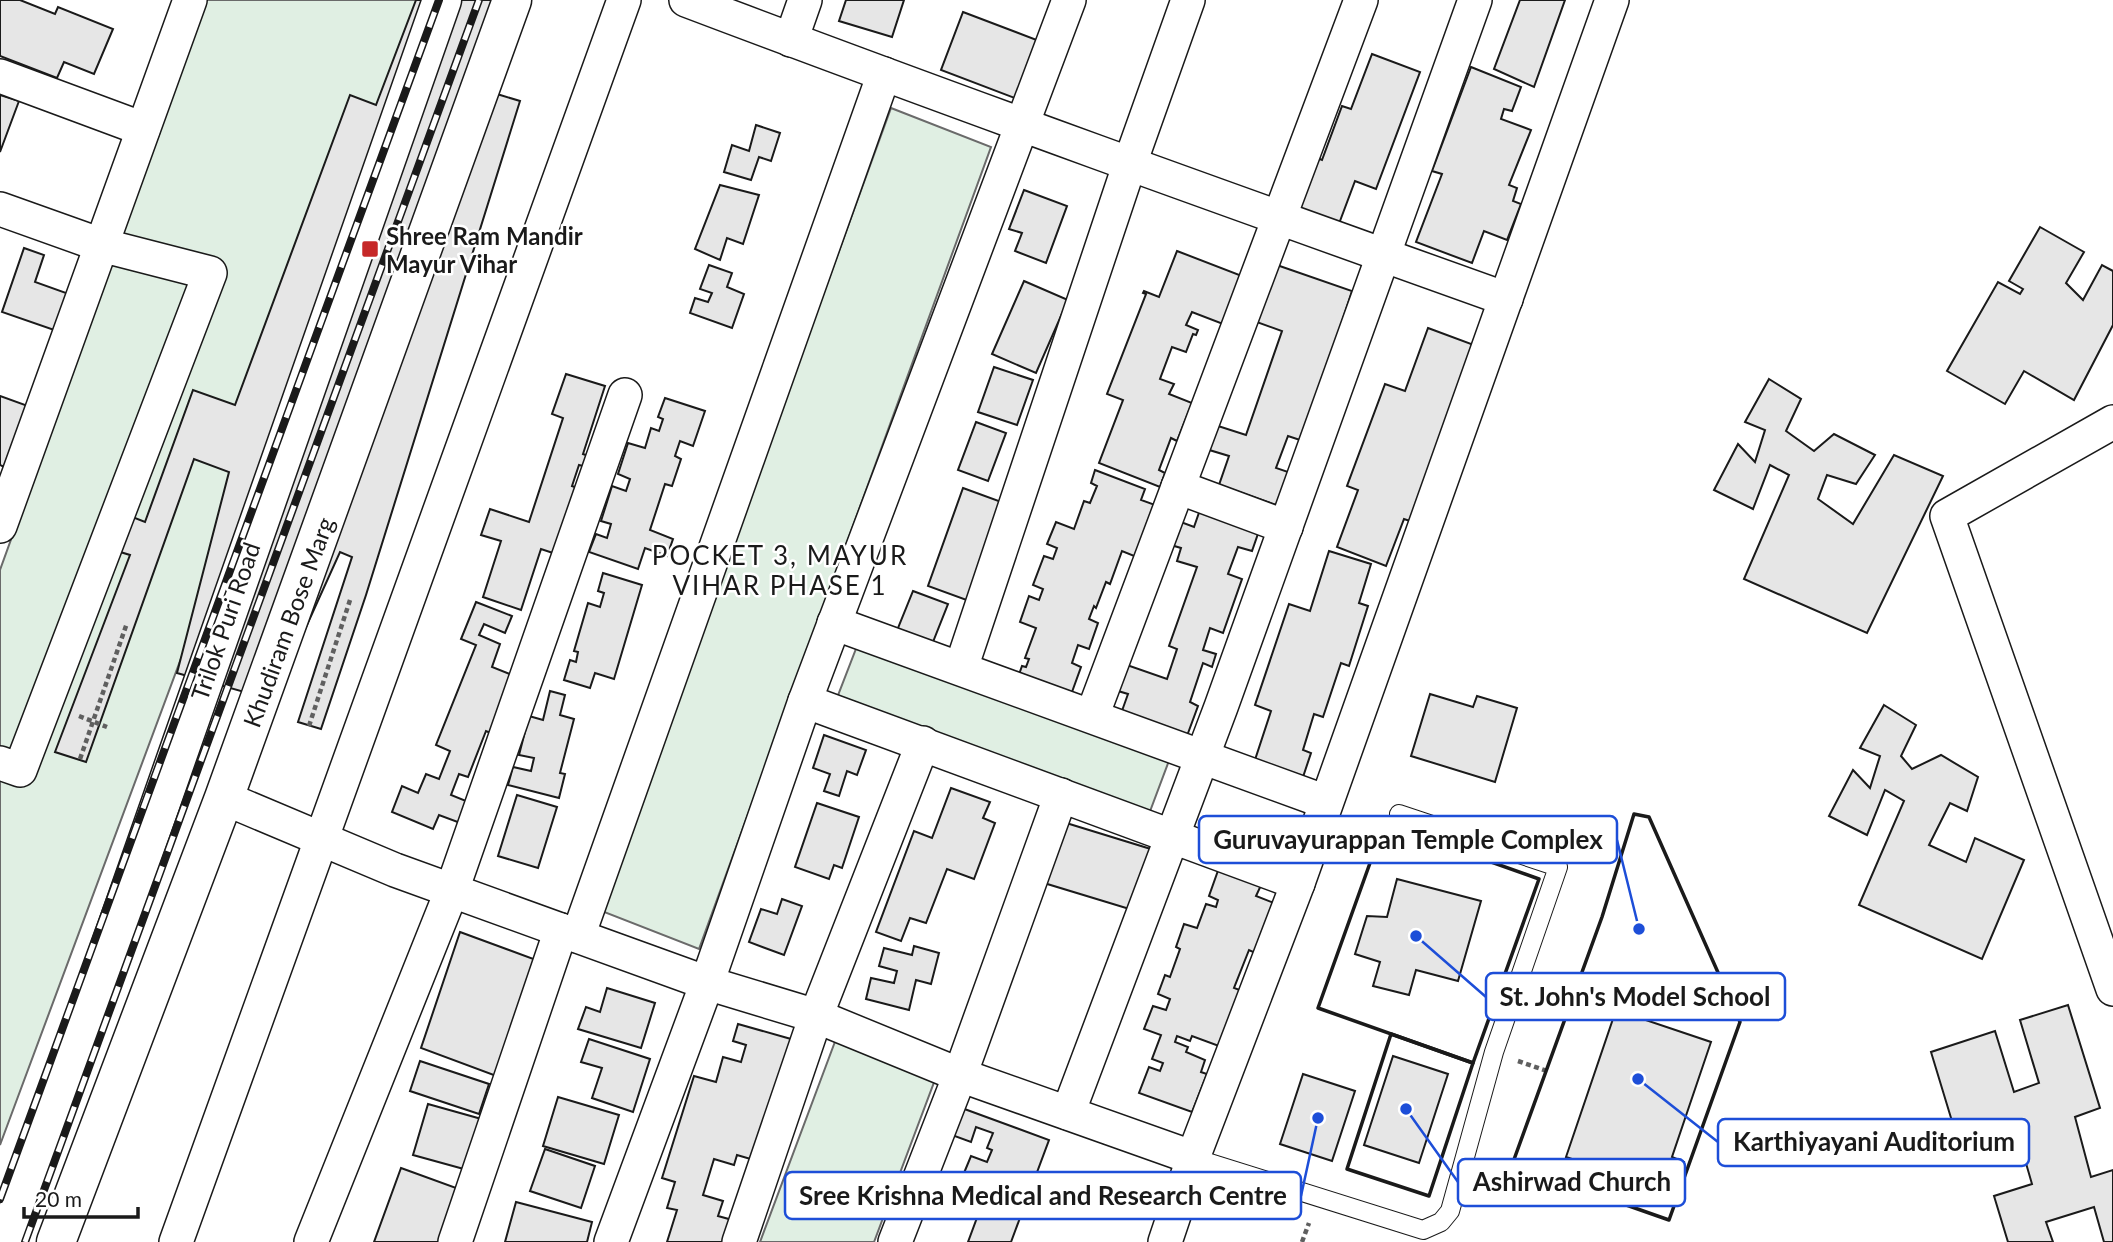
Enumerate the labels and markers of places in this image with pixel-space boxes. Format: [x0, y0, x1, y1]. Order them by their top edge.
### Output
place label: Shree Ram Mandir Mayur Vihar [386, 221, 583, 278]
marker: Shree Ram Mandir Mayur Vihar [360, 239, 380, 259]
callout: Guruvayurappan Temple Complex [1199, 816, 1617, 863]
callout: St. John's Model School [1486, 973, 1785, 1020]
callout: Karthiyayani Auditorium [1718, 1119, 2029, 1166]
callout: Ashirwad Church [1458, 1159, 1685, 1206]
callout: Sree Krishna Medical and Research Centre [785, 1172, 1301, 1219]

